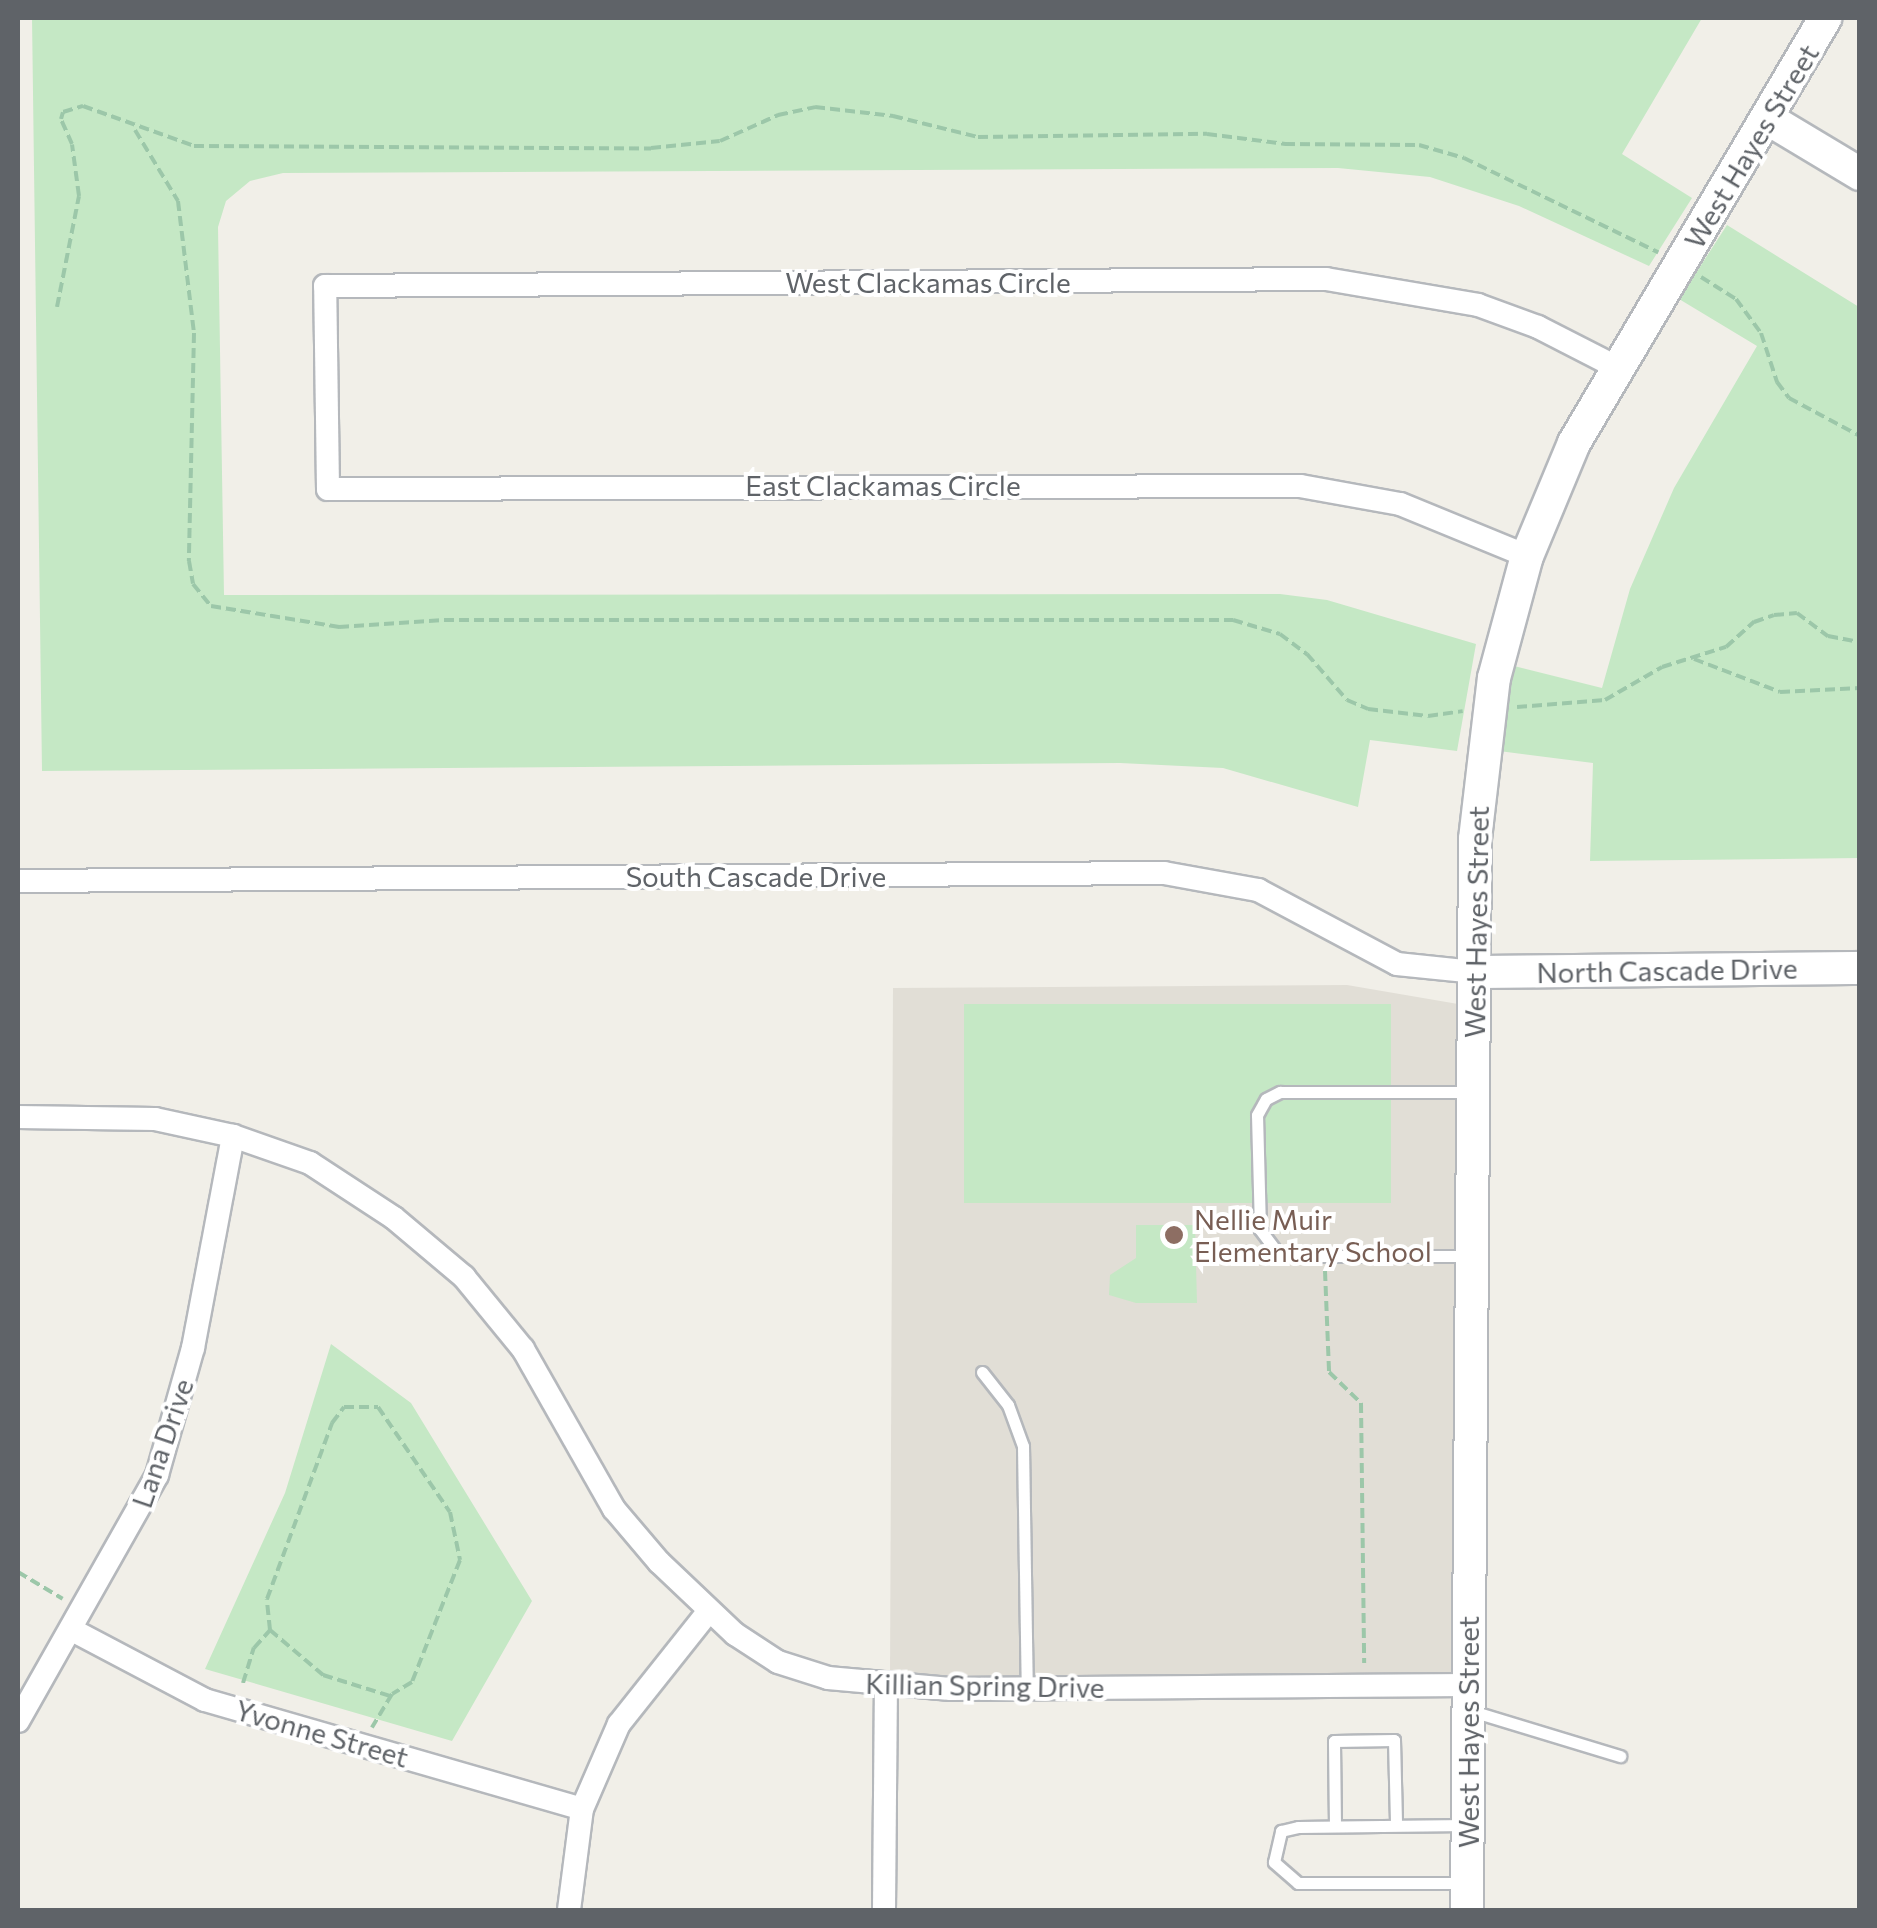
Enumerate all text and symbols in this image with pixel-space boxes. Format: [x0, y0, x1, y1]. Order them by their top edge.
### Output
street label: West Hayes Street [1677, 38, 1825, 254]
street label: West Clackamas Circle [785, 265, 1071, 299]
street label: East Clackamas Circle [745, 468, 1021, 502]
street label: West Hayes Street [1457, 806, 1495, 1038]
street label: South Cascade Drive [626, 859, 886, 893]
street label: North Cascade Drive [1536, 951, 1798, 989]
place label: Nellie Muir Elementary School [1194, 1202, 1432, 1268]
marker: Nellie Muir Elementary School [1163, 1224, 1185, 1246]
street label: Lana Drive [124, 1374, 200, 1512]
street label: West Hayes Street [1451, 1616, 1485, 1848]
street label: Killian Spring Drive [865, 1666, 1105, 1704]
street label: Yvonne Street [232, 1692, 412, 1774]

